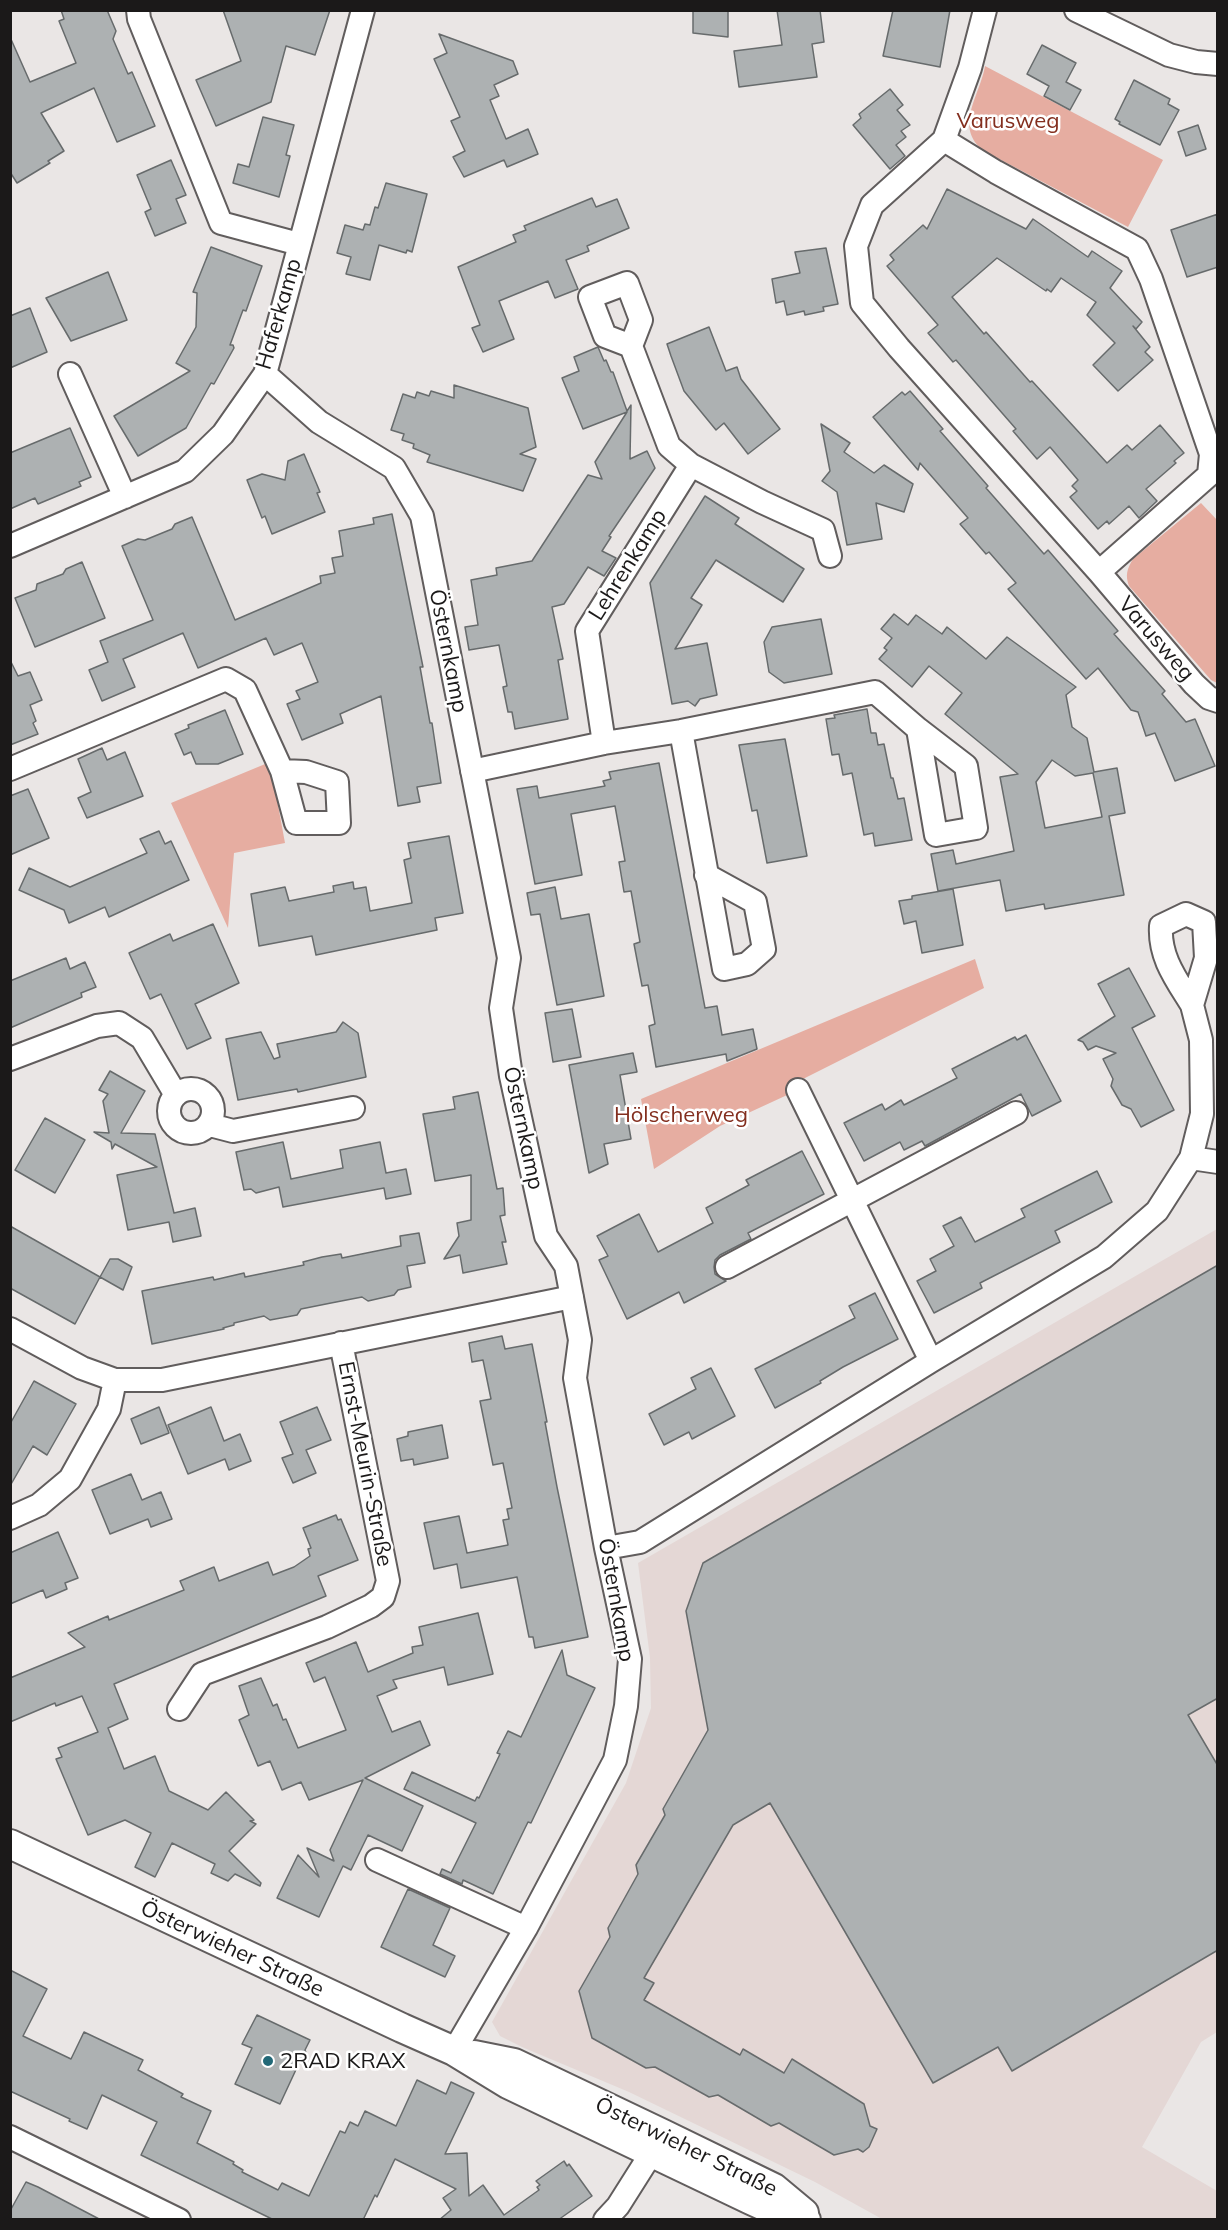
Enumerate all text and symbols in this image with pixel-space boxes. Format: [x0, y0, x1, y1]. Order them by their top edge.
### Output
park label: Varusweg [957, 108, 1059, 134]
street label: Haferkamp [251, 256, 307, 372]
street label: Lehrenkamp [583, 504, 673, 626]
street label: Östernkamp [423, 587, 473, 715]
street label: Varusweg [1112, 592, 1200, 686]
street label: Östernkamp [497, 1064, 549, 1192]
park label: Hölscherweg [614, 1102, 748, 1128]
street label: Ernst-Meurin-Straße [332, 1359, 398, 1569]
street label: Östernkamp [592, 1536, 640, 1664]
street label: Österwieher Straße [136, 1895, 328, 2003]
place label: 2RAD KRAX [280, 2048, 406, 2074]
marker: 2RAD KRAX [261, 2054, 275, 2068]
street label: Österwieher Straße [591, 2091, 781, 2203]

